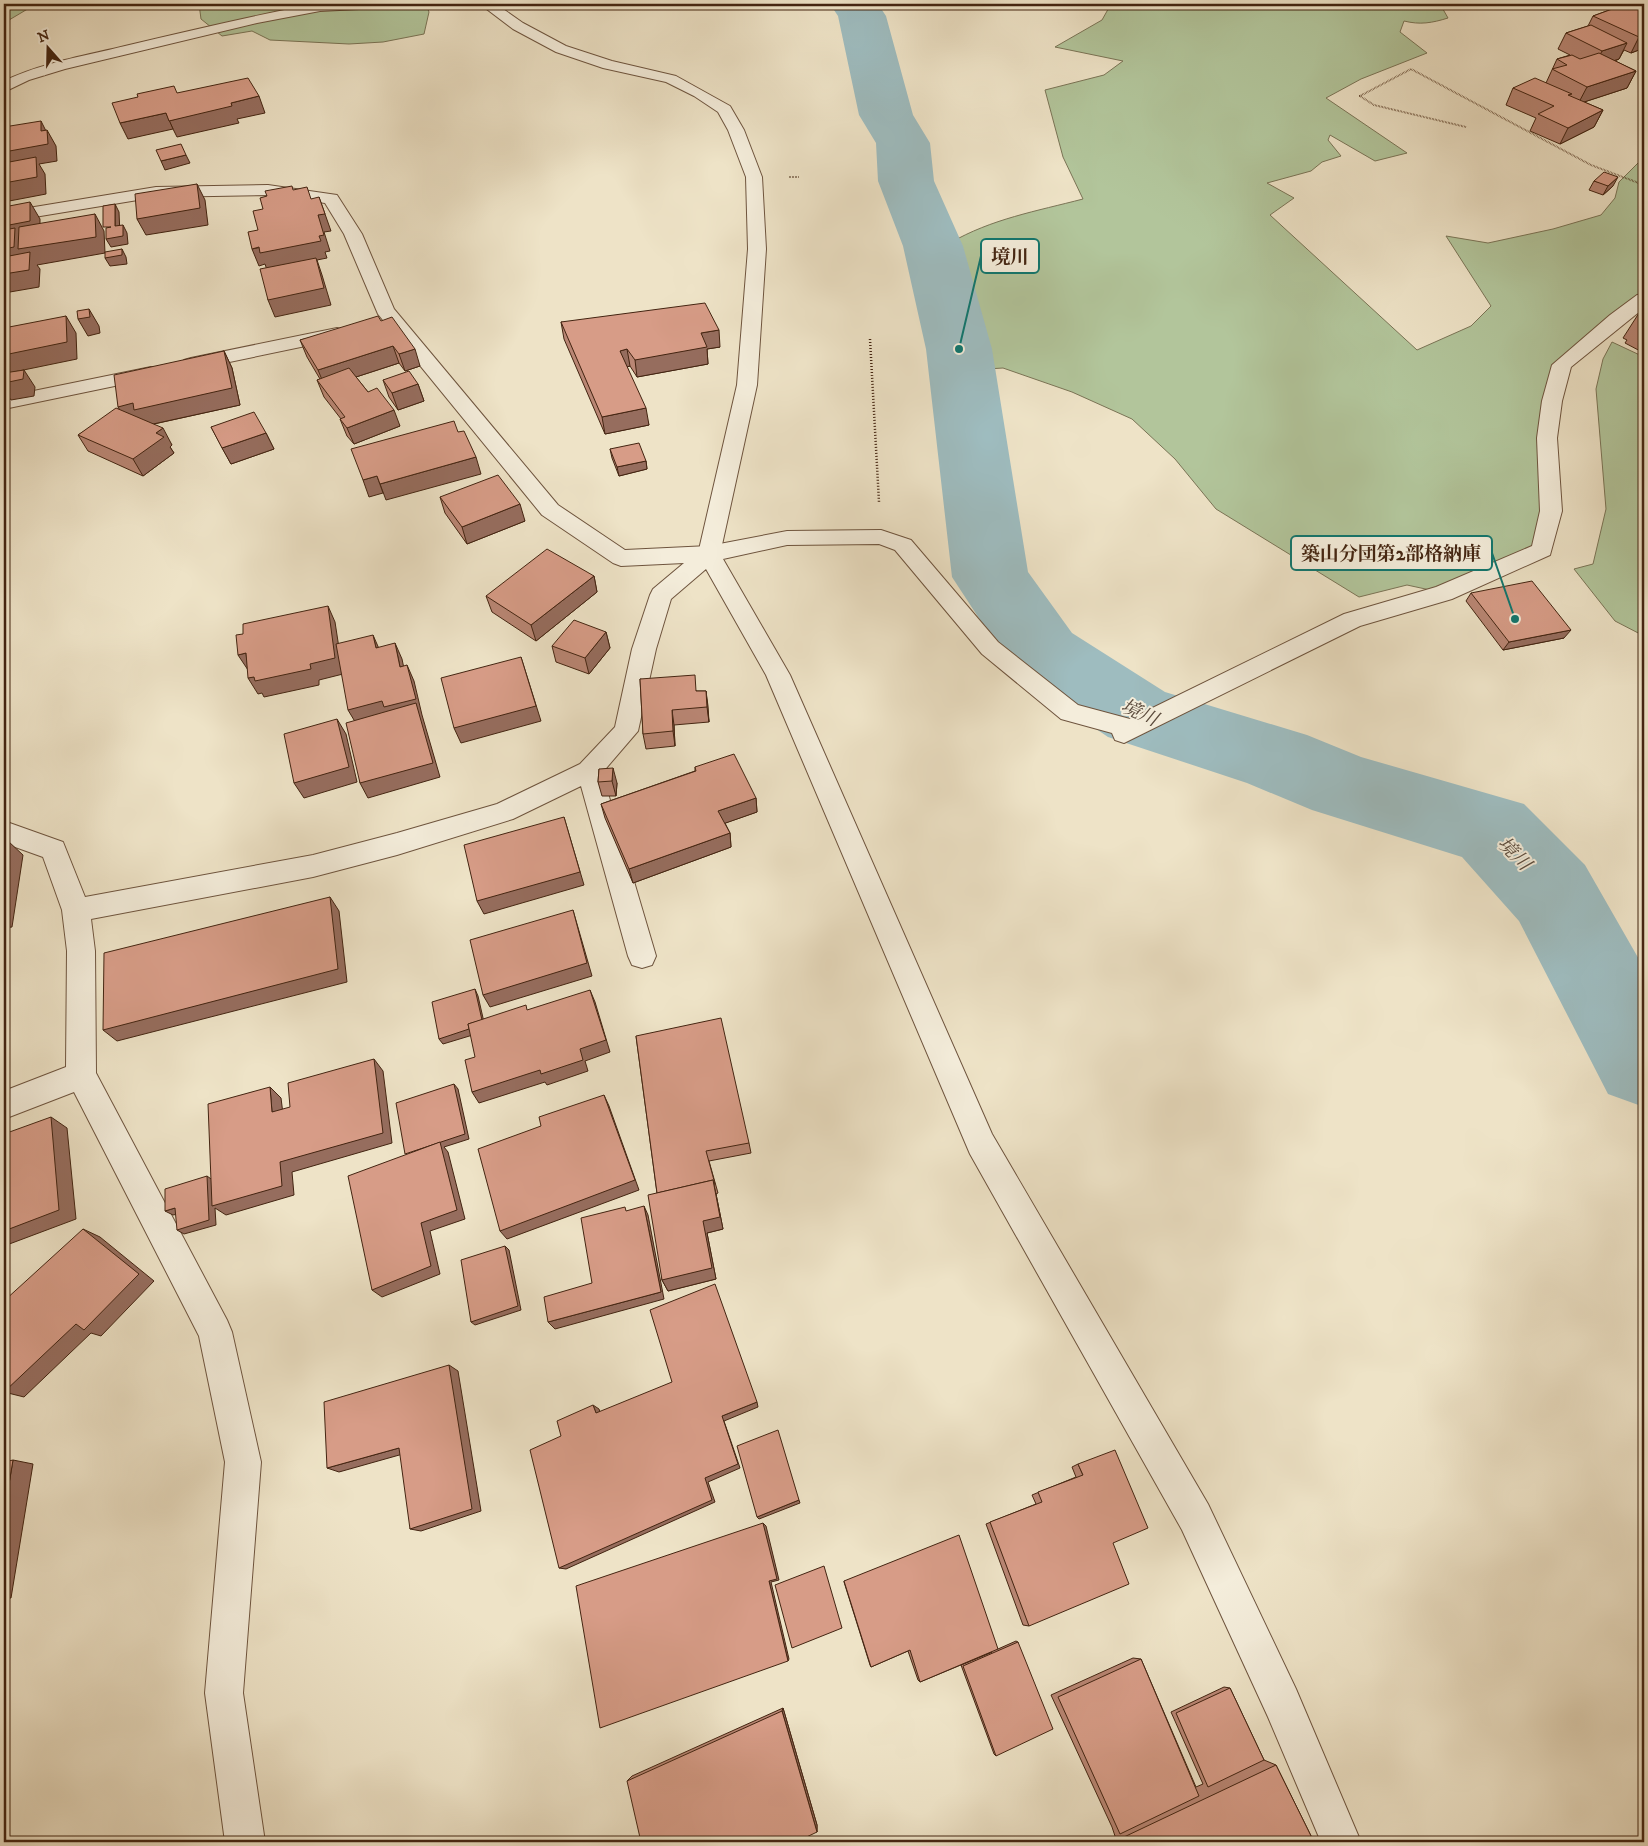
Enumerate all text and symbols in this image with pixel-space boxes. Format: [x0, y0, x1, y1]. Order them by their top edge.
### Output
north arrow [22, 22, 72, 72]
text: N [35, 26, 53, 47]
callout: 境川 [981, 239, 1039, 273]
text: 境川 [991, 246, 1029, 269]
callout: 築山分団第2部格納庫 [1291, 536, 1492, 570]
text: 築山分団第2部格納庫 [1301, 543, 1481, 566]
water label: 境川 [1117, 695, 1163, 733]
water label: 境川 [1492, 832, 1537, 877]

